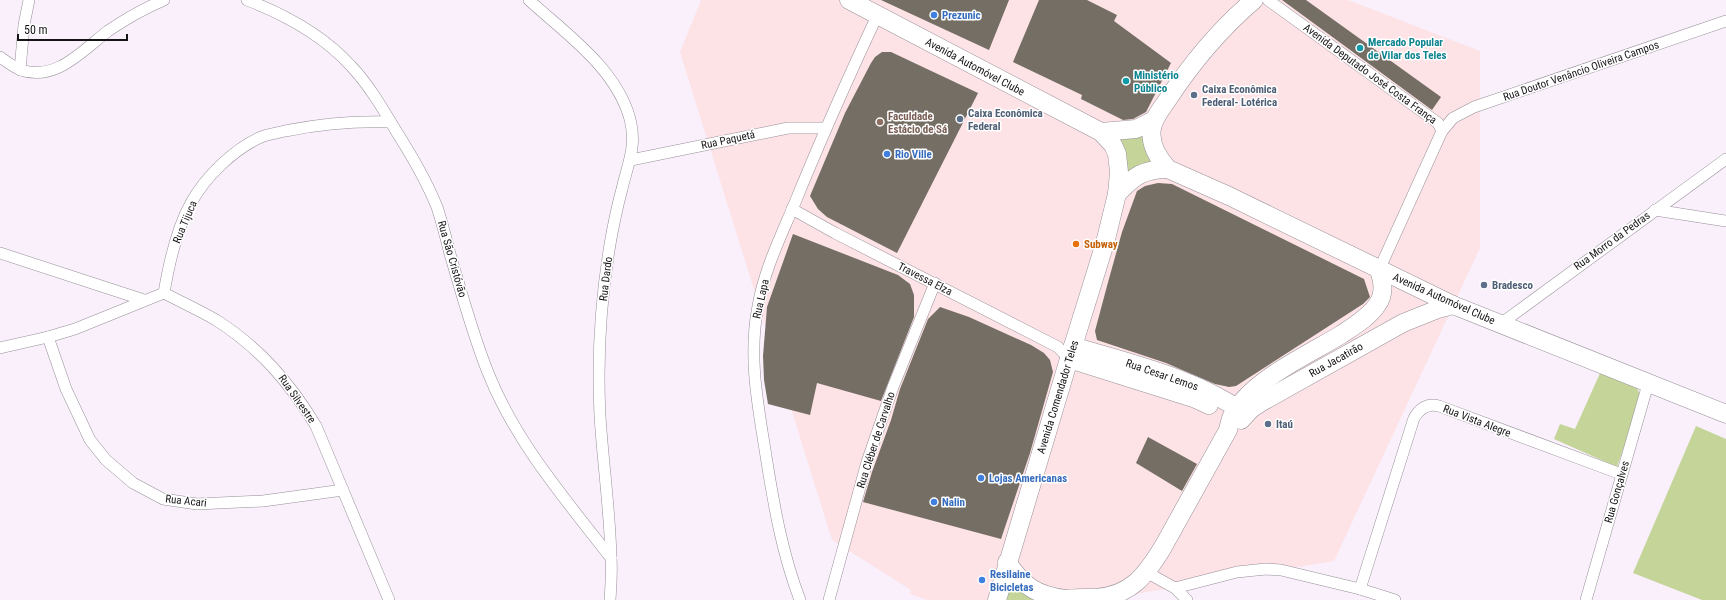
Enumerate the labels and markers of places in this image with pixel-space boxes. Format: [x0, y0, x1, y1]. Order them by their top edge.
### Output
place label: Prezunic [942, 9, 981, 22]
marker: Prezunic [929, 10, 939, 20]
place label: Mercado Popular de Vilar dos Teles [1368, 36, 1446, 62]
marker: Mercado Popular de Vilar dos Teles [1355, 43, 1365, 53]
place label: Ministério Público [1134, 69, 1179, 95]
marker: Ministério Público [1121, 76, 1131, 86]
place label: Caixa Econômica Federal- Lotérica [1202, 83, 1277, 109]
marker: Caixa Econômica Federal- Lotérica [1189, 90, 1199, 100]
place label: Caixa Econômica Federal [968, 107, 1043, 133]
place label: Faculdade Estácio de Sá [888, 110, 947, 136]
marker: Caixa Econômica Federal [955, 114, 965, 124]
marker: Faculdade Estácio de Sá [875, 117, 885, 127]
place label: Rio Ville [895, 148, 932, 161]
marker: Rio Ville [882, 149, 892, 159]
place label: Subway [1084, 238, 1118, 251]
marker: Subway [1071, 239, 1081, 249]
place label: Bradesco [1492, 279, 1534, 292]
marker: Bradesco [1479, 280, 1489, 290]
place label: Itaú [1276, 418, 1293, 431]
marker: Itaú [1263, 419, 1273, 429]
place label: Lojas Americanas [989, 472, 1067, 485]
marker: Lojas Americanas [976, 473, 986, 483]
place label: Nalin [942, 496, 965, 509]
marker: Nalin [929, 497, 939, 507]
place label: Resilaine Bicicletas [990, 568, 1033, 594]
marker: Resilaine Bicicletas [977, 575, 987, 585]

